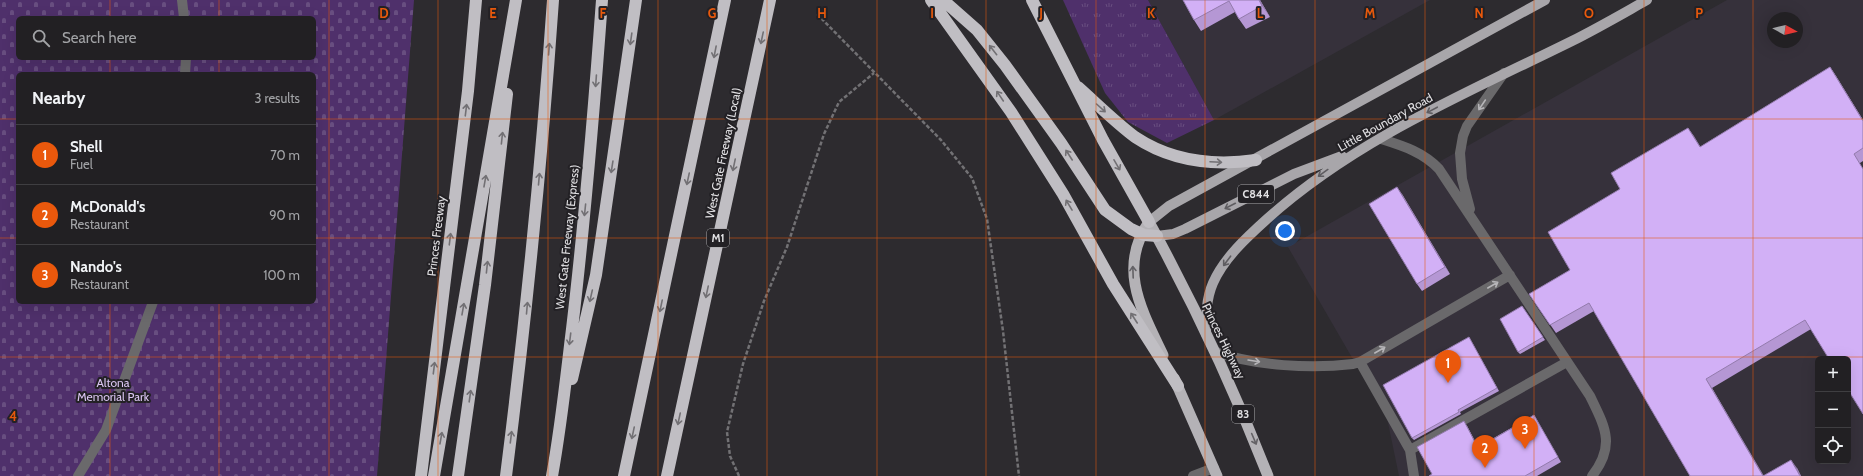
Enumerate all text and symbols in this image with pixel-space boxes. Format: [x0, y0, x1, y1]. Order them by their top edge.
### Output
text: D [379, 5, 389, 21]
text: E [489, 5, 497, 21]
text: F [600, 5, 607, 21]
text: G [708, 5, 717, 21]
text: H [817, 5, 827, 21]
text: I [930, 5, 934, 21]
text: J [1038, 5, 1043, 21]
text: K [1147, 5, 1156, 21]
text: L [1257, 5, 1264, 21]
text: M [1365, 5, 1376, 21]
text: N [1474, 5, 1484, 21]
text: O [1584, 5, 1594, 21]
text: P [1695, 5, 1703, 21]
north arrow [1767, 12, 1803, 48]
search box [16, 16, 316, 60]
icon: search [30, 27, 52, 49]
text: Search here [62, 29, 137, 47]
one-way arrow [757, 31, 765, 44]
one-way arrow [628, 32, 635, 45]
one-way arrow [546, 43, 553, 56]
one-way arrow [711, 45, 719, 58]
one-way arrow [989, 45, 997, 56]
one-way arrow [593, 74, 600, 87]
street label: West Gate Freeway (Local) [702, 86, 744, 220]
text: Nearby [32, 88, 85, 108]
text: 3 results [254, 90, 300, 106]
one-way arrow [996, 90, 1004, 101]
street label: Little Boundary Road [1335, 90, 1435, 154]
one-way arrow [1478, 100, 1486, 111]
one-way arrow [1096, 103, 1107, 112]
one-way arrow [462, 104, 469, 117]
one-way arrow [1426, 107, 1438, 115]
one-way arrow [498, 132, 506, 145]
text: Shell [70, 138, 103, 156]
text: 1 [43, 147, 47, 163]
text: 70 m [270, 147, 300, 163]
one-way arrow [1065, 150, 1073, 161]
text: Fuel [70, 156, 93, 172]
one-way arrow [730, 158, 738, 171]
one-way arrow [1209, 158, 1222, 165]
one-way arrow [1114, 159, 1122, 171]
one-way arrow [608, 160, 616, 173]
street label: West Gate Freeway (Express) [552, 164, 582, 310]
one-way arrow [1318, 169, 1329, 177]
one-way arrow [683, 172, 691, 185]
one-way arrow [535, 173, 543, 186]
one-way arrow [481, 175, 489, 188]
road number: C844 [1238, 185, 1274, 203]
street label: Princes Freeway [424, 195, 448, 277]
text: McDonald's [70, 198, 145, 216]
one-way arrow [1065, 199, 1073, 211]
one-way arrow [581, 203, 588, 216]
one-way arrow [1225, 203, 1237, 211]
text: 2 [42, 207, 48, 223]
text: 90 m [269, 207, 300, 223]
text: Restaurant [70, 216, 129, 232]
your location [1275, 221, 1295, 241]
road number: M1 [707, 229, 729, 247]
one-way arrow [446, 233, 454, 246]
one-way arrow [1223, 255, 1232, 266]
text: Nando's [70, 258, 122, 276]
one-way arrow [484, 261, 491, 274]
one-way arrow [1130, 266, 1137, 279]
text: 3 [41, 267, 49, 283]
text: 100 m [263, 267, 300, 283]
text: Restaurant [70, 276, 129, 292]
one-way arrow [1487, 281, 1499, 289]
one-way arrow [702, 285, 710, 298]
one-way arrow [587, 289, 595, 302]
one-way arrow [656, 299, 664, 312]
street label: Princes Highway [1199, 301, 1249, 381]
one-way arrow [523, 302, 530, 315]
one-way arrow [459, 303, 467, 316]
one-way arrow [1130, 312, 1138, 324]
one-way arrow [566, 333, 574, 346]
one-way arrow [1374, 346, 1386, 354]
pin: 1 [1435, 350, 1461, 383]
map controls [1815, 356, 1851, 464]
button: + [1815, 356, 1851, 392]
one-way arrow [1247, 357, 1260, 365]
one-way arrow [430, 362, 438, 375]
park label: Altona Memorial Park [77, 375, 150, 404]
one-way arrow [466, 390, 474, 403]
button: − [1815, 392, 1851, 428]
road number: 83 [1232, 405, 1254, 423]
text: 4 [9, 408, 17, 424]
one-way arrow [675, 412, 683, 425]
pin: 3 [1512, 416, 1538, 449]
one-way arrow [629, 426, 637, 439]
button: locate [1815, 428, 1851, 464]
one-way arrow [437, 431, 445, 444]
one-way arrow [507, 431, 515, 444]
one-way arrow [1251, 433, 1258, 445]
pin: 2 [1472, 435, 1498, 468]

